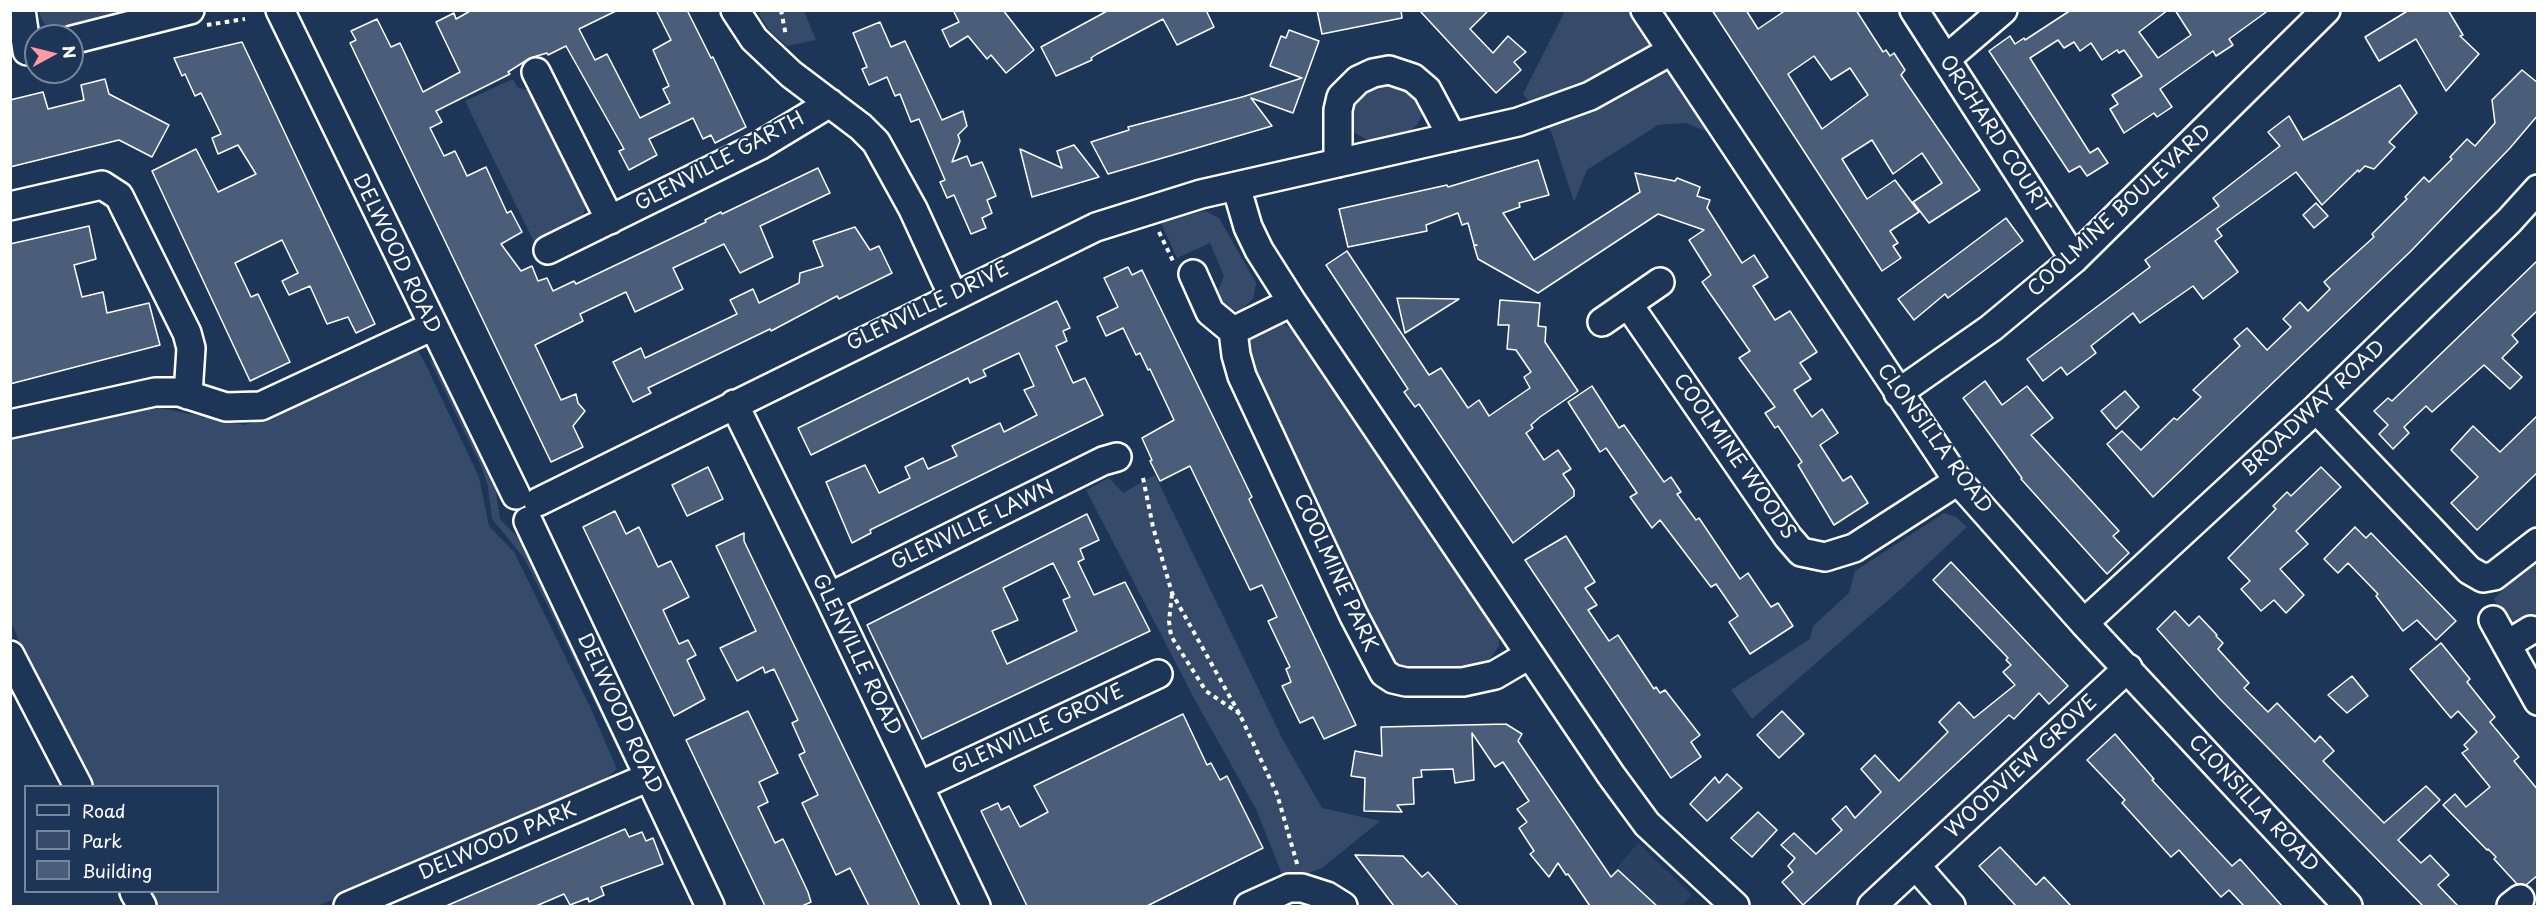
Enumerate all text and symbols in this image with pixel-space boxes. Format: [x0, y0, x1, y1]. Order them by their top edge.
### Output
north arrow [24, 24, 84, 84]
text: N [57, 44, 83, 60]
street label: ORCHARD COURT [1934, 51, 2054, 219]
street label: GLENVILLE GARTH [631, 107, 809, 217]
street label: COOLMINE BOULEVARD [2023, 120, 2217, 302]
street label: DELWOOD ROAD [347, 170, 445, 338]
street label: GLENVILLE DRIVE [843, 257, 1013, 357]
street label: BROADWAY ROAD [2237, 336, 2391, 482]
street label: CLONSILLA ROAD [1872, 359, 1996, 519]
street label: COOLMINE WOODS [1668, 369, 1800, 545]
street label: GLENVILLE LAWN [888, 476, 1058, 576]
street label: COOLMINE PARK [1288, 490, 1382, 656]
street label: GLENVILLE ROAD [807, 570, 905, 740]
street label: DELWOOD ROAD [571, 630, 667, 798]
street label: GLENVILLE GROVE [948, 680, 1128, 780]
street label: WOODVIEW GROVE [1941, 691, 2103, 843]
street label: CLONSILLA ROAD [2183, 730, 2323, 878]
legend [24, 785, 219, 893]
text: Road [82, 797, 126, 824]
street label: DELWOOD PARK [416, 798, 580, 886]
text: Park [82, 827, 122, 854]
text: Building [82, 857, 152, 884]

